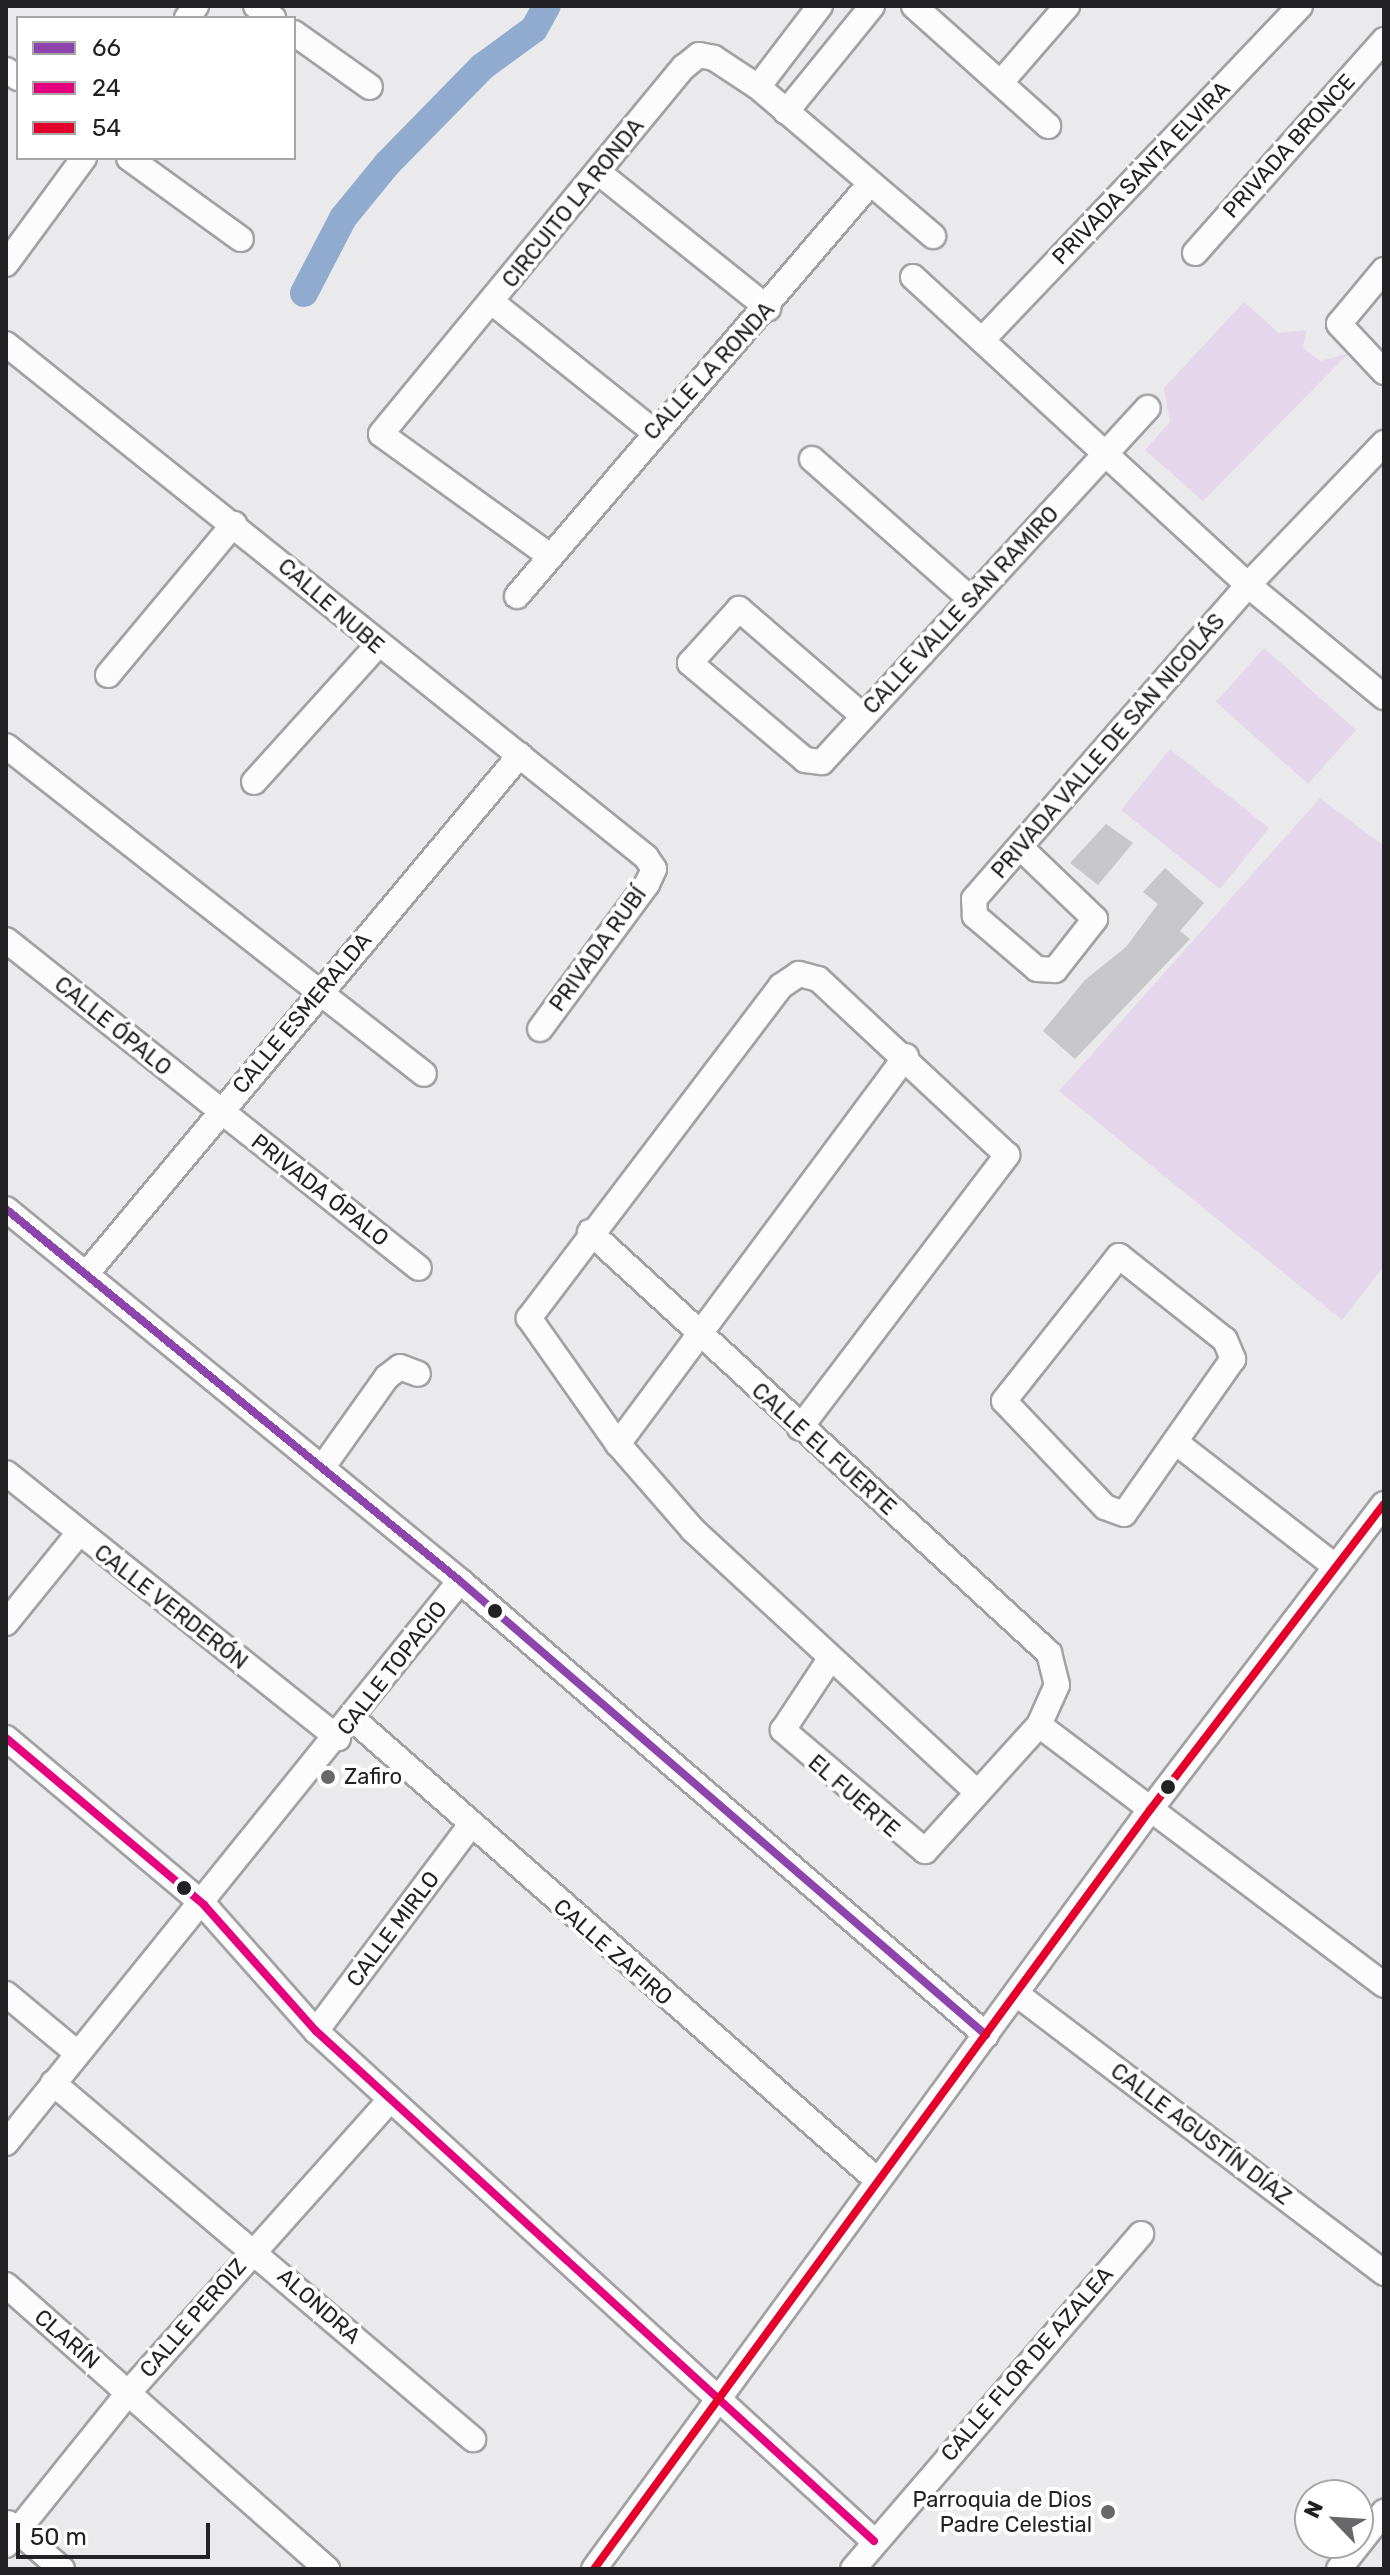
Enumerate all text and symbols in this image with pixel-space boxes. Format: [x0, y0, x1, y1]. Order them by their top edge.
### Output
legend [16, 16, 296, 160]
text: 66 [92, 34, 121, 62]
street label: PRIVADA BRONCE [1217, 68, 1361, 224]
text: 24 [92, 74, 121, 102]
street label: PRIVADA SANTA ELVIRA [1046, 76, 1236, 270]
street label: CIRCUITO LA RONDA [496, 113, 650, 293]
text: 54 [92, 114, 121, 142]
street label: CALLE LA RONDA [638, 296, 780, 446]
street label: CALLE VALLE SAN RAMIRO [858, 500, 1064, 720]
street label: CALLE NUBE [273, 553, 389, 659]
street label: PRIVADA VALLE DE SAN NICOLÁS [985, 608, 1231, 884]
street label: PRIVADA RUBÍ [544, 881, 652, 1017]
street label: CALLE ESMERALDA [227, 927, 377, 1099]
street label: CALLE ÓPALO [49, 971, 177, 1081]
street label: PRIVADA ÓPALO [246, 1128, 394, 1252]
street label: CALLE EL FUERTE [746, 1377, 902, 1521]
street label: CALLE VERDERÓN [89, 1539, 253, 1675]
street label: CALLE TOPACIO [331, 1596, 453, 1740]
unlabelled marker [487, 1603, 503, 1619]
street label: EL FUERTE [803, 1749, 905, 1843]
place label: Zafiro [344, 1764, 402, 1790]
marker: Zafiro [319, 1768, 337, 1786]
unlabelled marker [1160, 1779, 1176, 1795]
street label: CALLE MIRLO [341, 1866, 445, 1992]
unlabelled marker [176, 1880, 192, 1896]
street label: CALLE ZAFIRO [548, 1893, 678, 2011]
street label: CALLE AGUSTÍN DÍAZ [1105, 2057, 1297, 2211]
street label: CALLE PEROIZ [134, 2253, 252, 2383]
street label: CALLE FLOR DE AZALEA [935, 2261, 1119, 2467]
street label: ALONDRA [272, 2263, 366, 2349]
street label: CLARÍN [29, 2304, 105, 2374]
north arrow [1294, 2479, 1374, 2559]
place label: Parroquia de Dios Padre Celestial [912, 2486, 1092, 2538]
text: N [1298, 2497, 1329, 2522]
marker: Parroquia de Dios Padre Celestial [1099, 2503, 1117, 2521]
scale bar [20, 2507, 214, 2557]
text: 50 m [30, 2523, 87, 2551]

